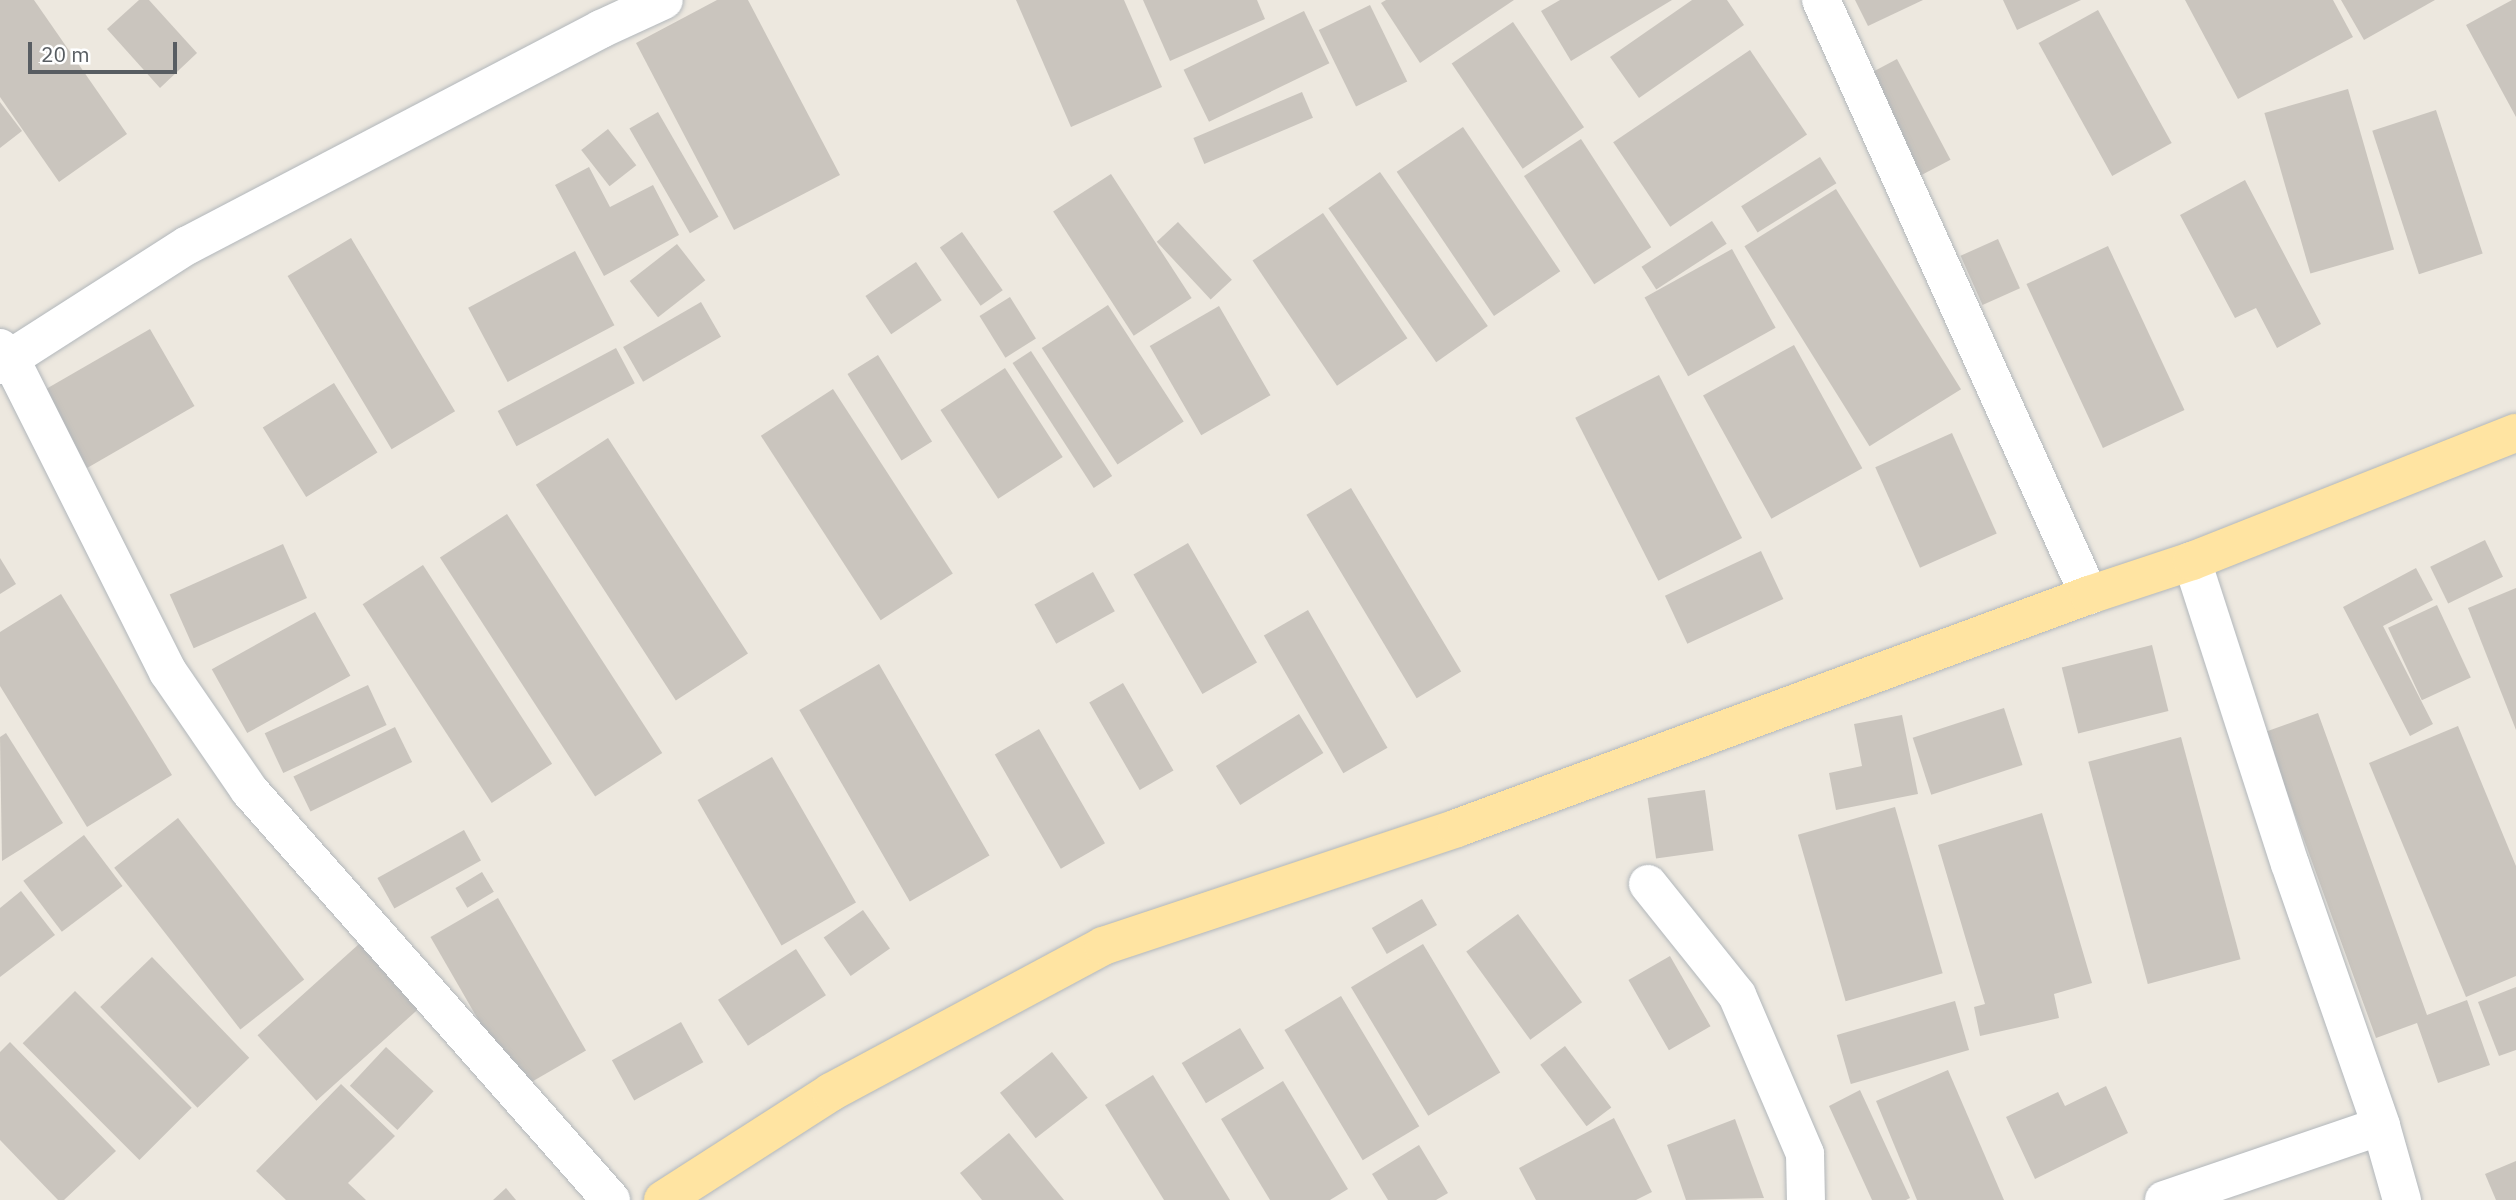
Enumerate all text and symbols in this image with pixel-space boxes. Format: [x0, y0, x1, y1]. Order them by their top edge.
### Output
scale bar [32, 28, 180, 72]
text: 20 m [41, 40, 90, 68]

